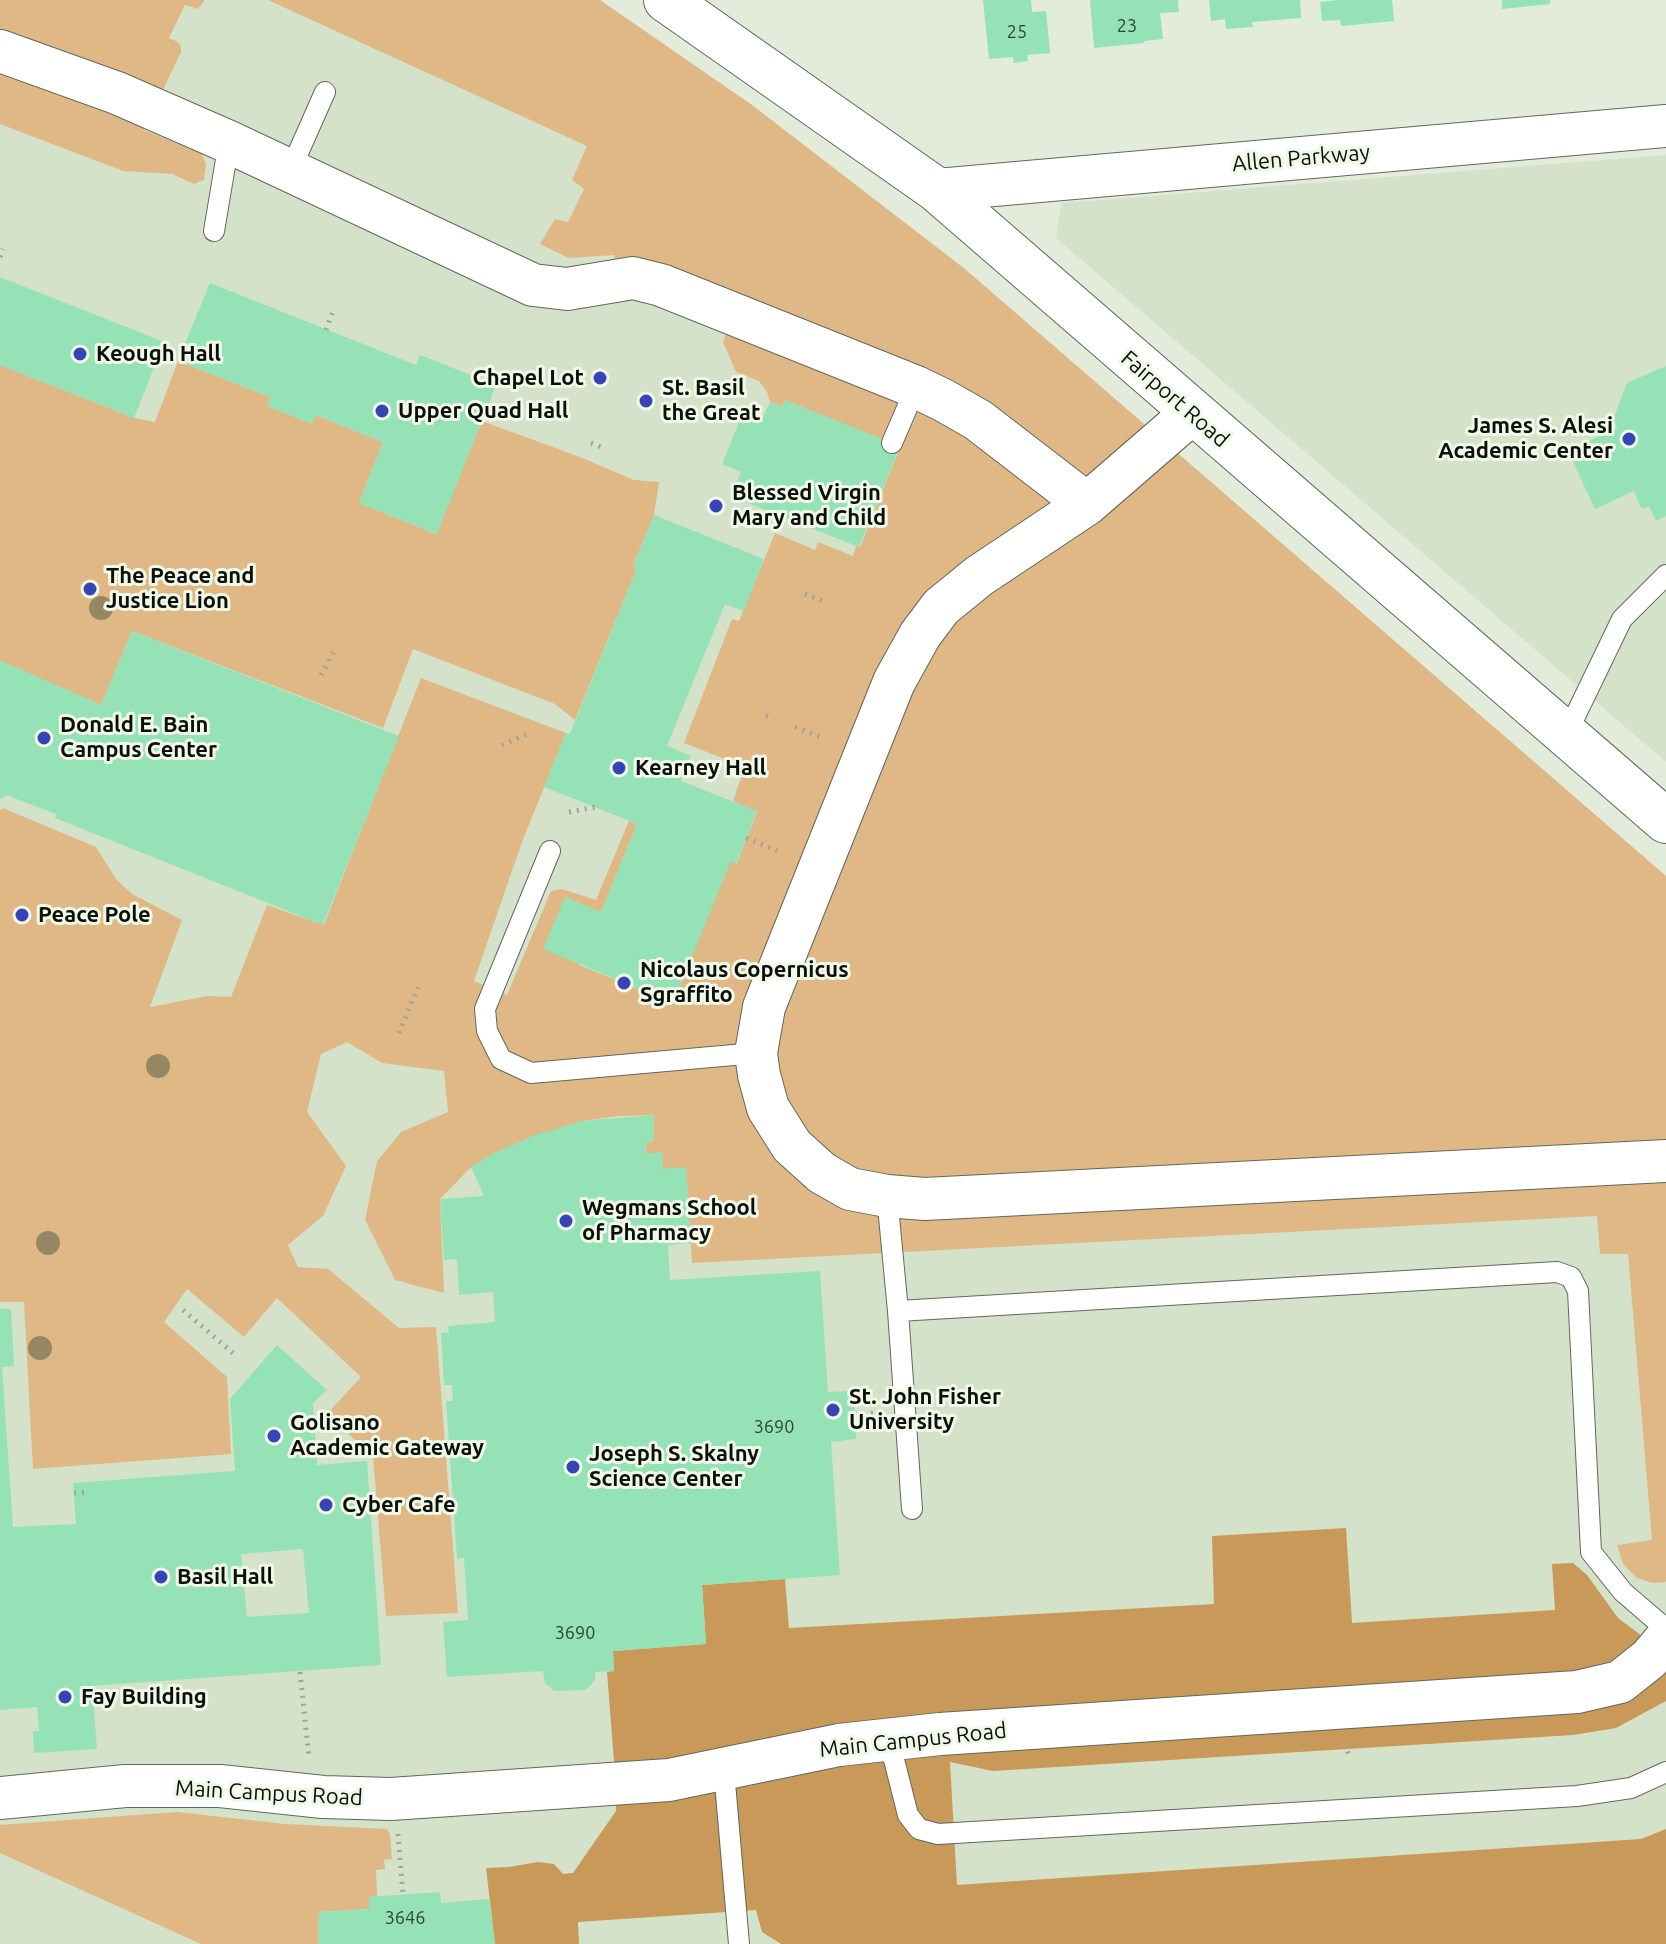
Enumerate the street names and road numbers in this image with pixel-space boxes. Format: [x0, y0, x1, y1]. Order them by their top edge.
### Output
street label: Allen Parkway [1231, 139, 1371, 177]
street label: Fairport Road [1116, 345, 1234, 453]
street label: Main Campus Road [818, 1717, 1008, 1763]
street label: Main Campus Road [174, 1775, 364, 1811]

